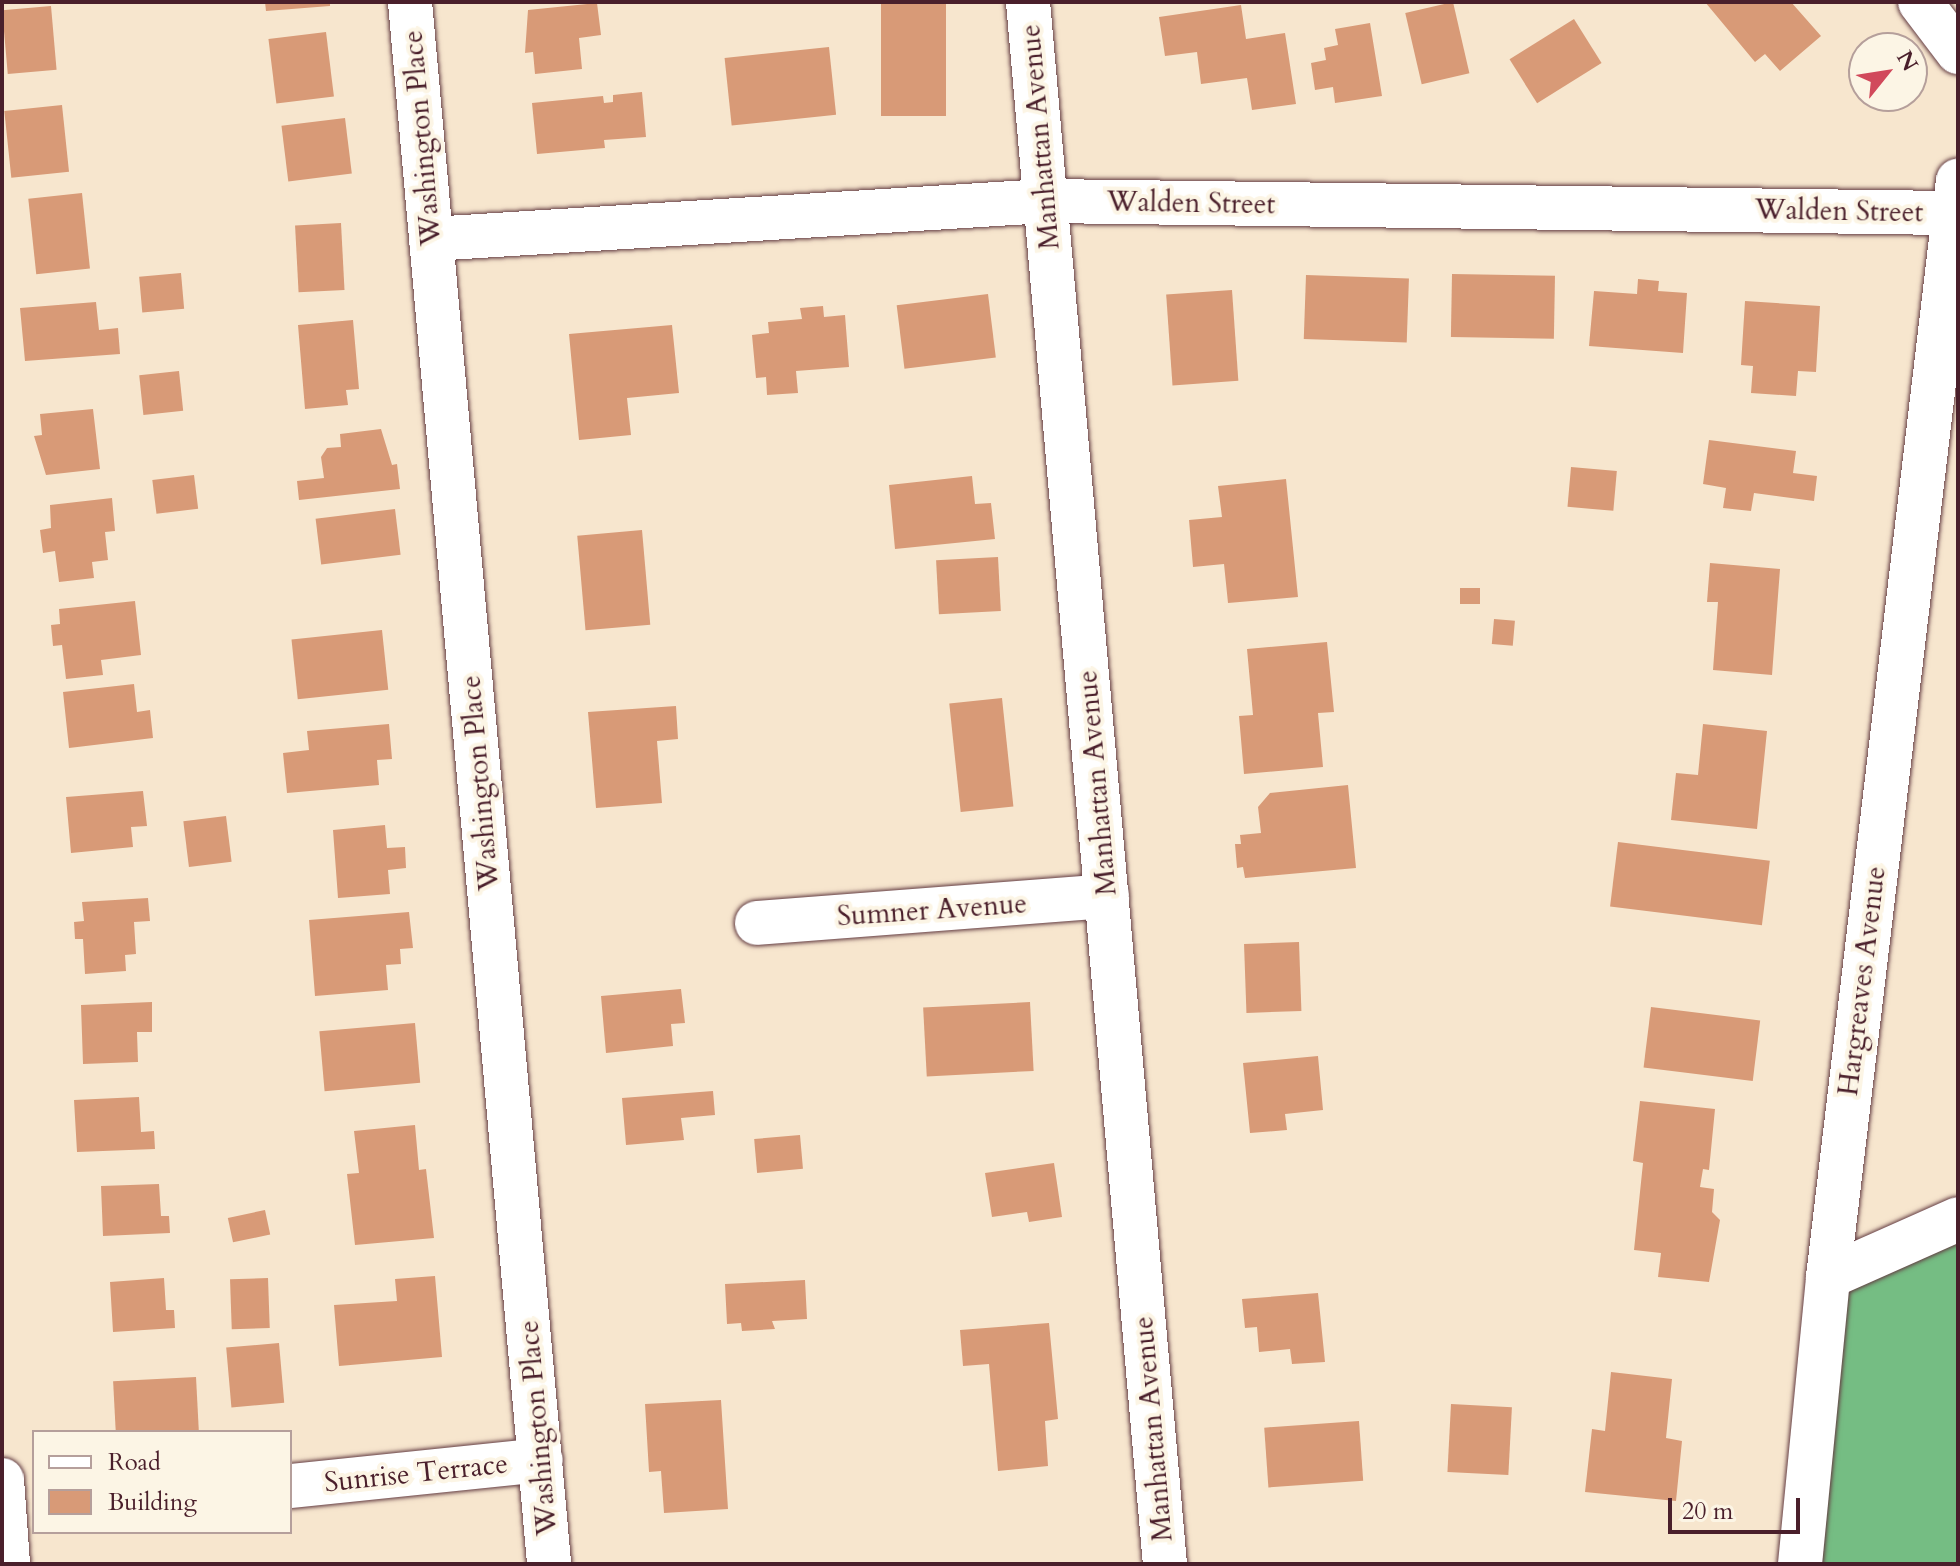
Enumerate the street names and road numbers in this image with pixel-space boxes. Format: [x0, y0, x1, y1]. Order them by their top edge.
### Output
street label: Manhattan Avenue [1013, 23, 1067, 251]
street label: Washington Place [396, 29, 448, 247]
street label: Walden Street [1106, 185, 1276, 221]
street label: Walden Street [1754, 193, 1924, 229]
street label: Manhattan Avenue [1070, 669, 1124, 897]
street label: Washington Place [454, 674, 506, 892]
street label: Hargreaves Avenue [1831, 864, 1893, 1098]
street label: Sumner Avenue [836, 887, 1028, 933]
street label: Manhattan Avenue [1126, 1315, 1180, 1543]
street label: Washington Place [512, 1319, 564, 1537]
street label: Sunrise Terrace [323, 1447, 509, 1499]

